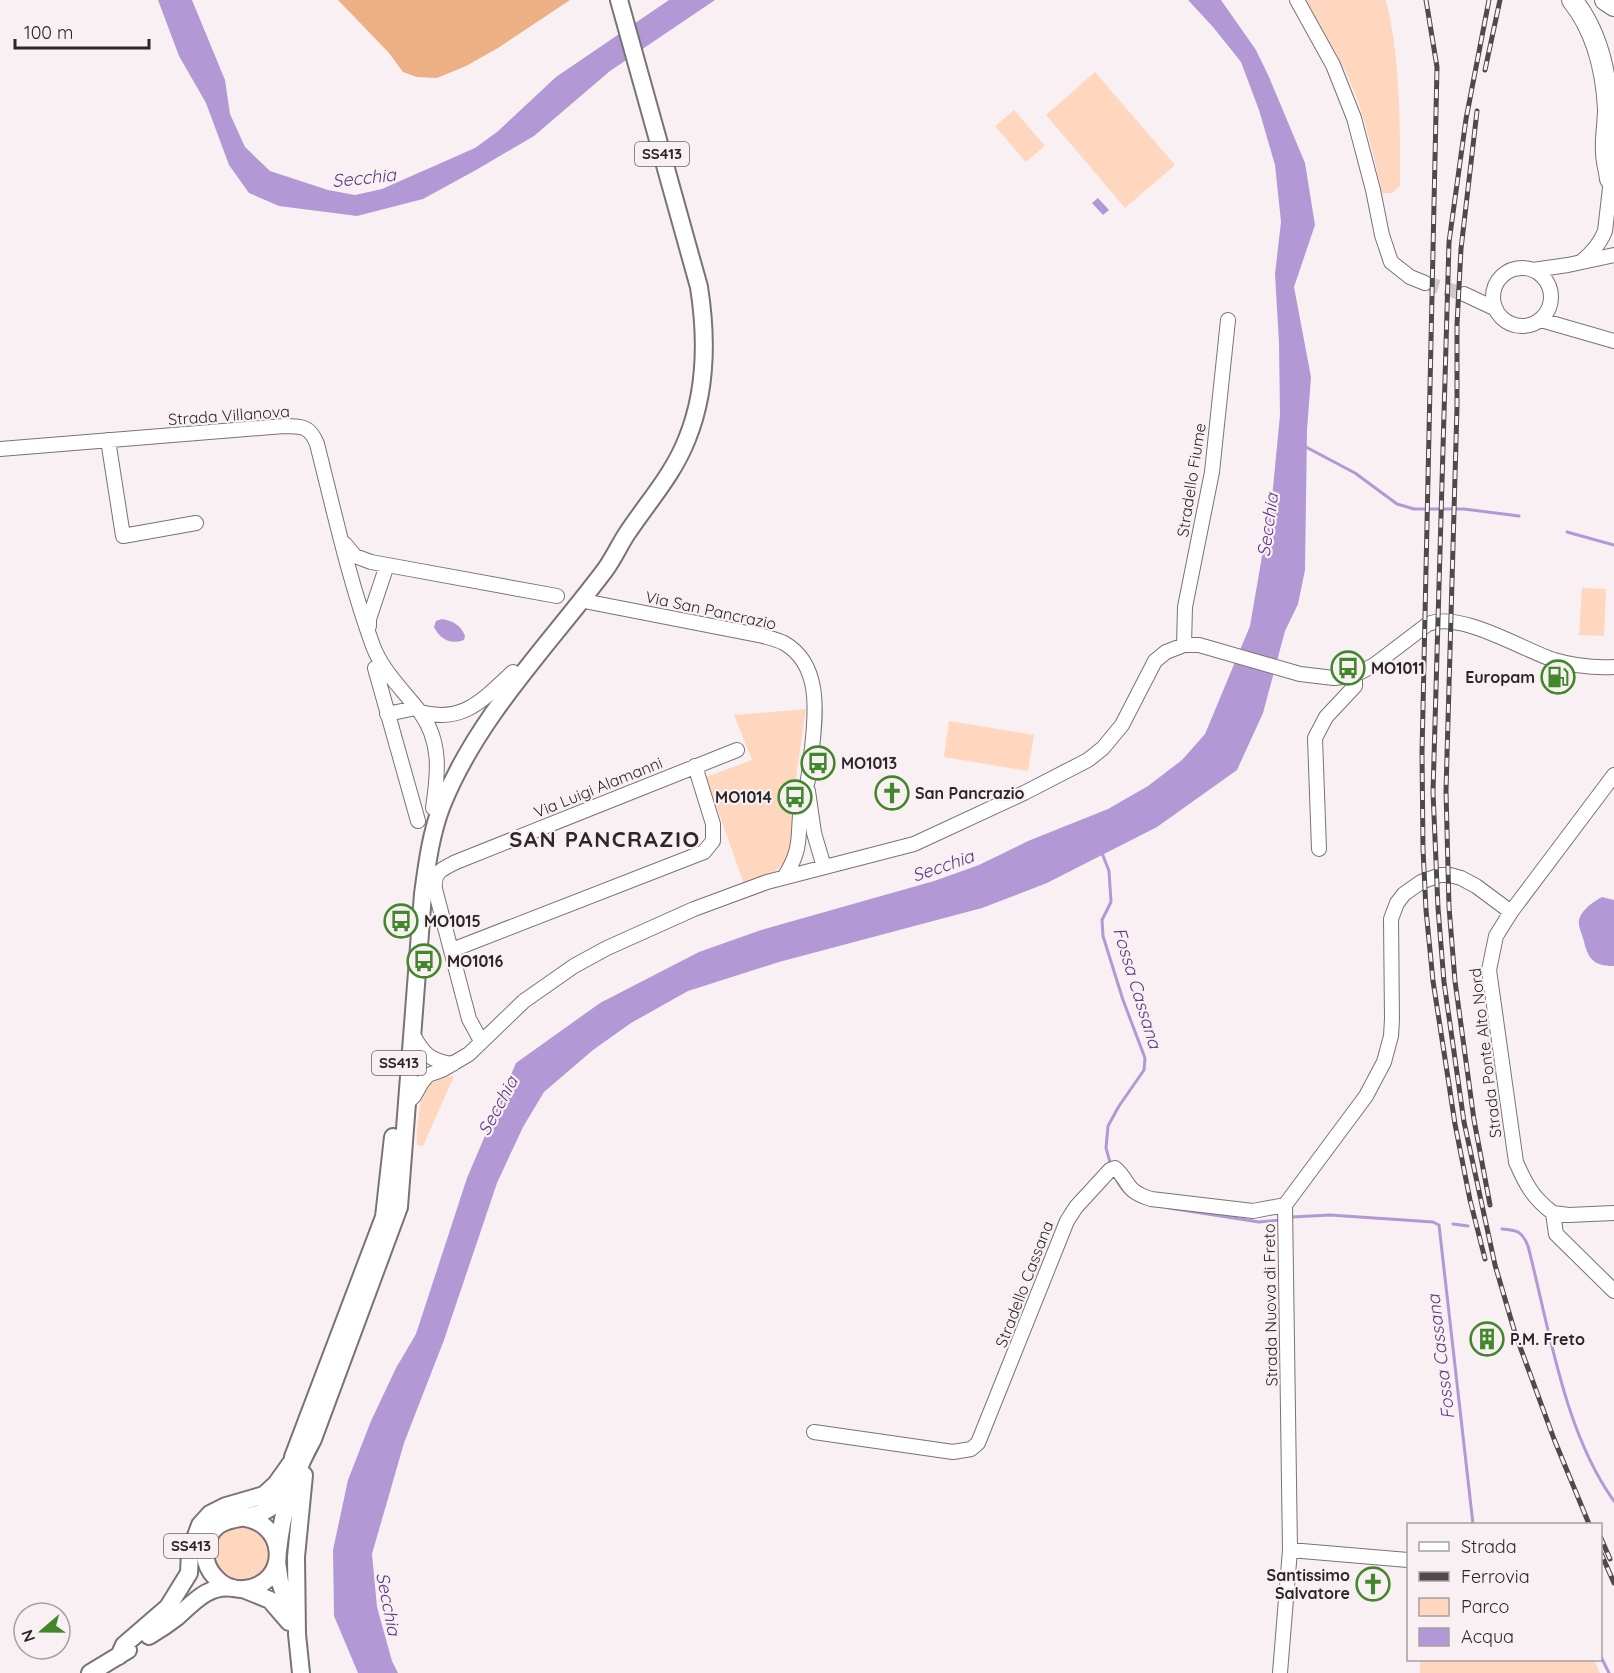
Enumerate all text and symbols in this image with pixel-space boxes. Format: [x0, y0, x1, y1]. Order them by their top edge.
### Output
scale bar [15, 12, 148, 50]
text: 100 m [24, 21, 73, 44]
road number: SS413 [635, 142, 689, 166]
water label: Secchia [331, 163, 398, 192]
street label: Strada Villanova [167, 401, 291, 429]
street label: Stradello Fiume [1172, 422, 1210, 538]
water label: Secchia [1252, 491, 1283, 558]
street label: Via San Pancrazio [644, 586, 778, 634]
bus stop icon: MO1011 [1330, 650, 1366, 686]
place label: MO1011 [1371, 658, 1425, 678]
fuel station icon: Europam [1540, 659, 1576, 695]
place label: Europam [1465, 667, 1535, 687]
bus stop icon: MO1013 [800, 745, 836, 781]
street label: Via Luigi Alamanni [531, 752, 665, 822]
place label: MO1013 [841, 753, 897, 773]
church icon: San Pancrazio [874, 775, 910, 811]
bus stop icon: MO1014 [777, 779, 813, 815]
place label: San Pancrazio [915, 783, 1024, 803]
place label: MO1014 [715, 787, 773, 807]
district label: SAN PANCRAZIO [509, 825, 701, 853]
water label: Secchia [909, 844, 978, 887]
bus stop icon: MO1015 [383, 903, 419, 939]
place label: MO1015 [424, 911, 481, 931]
water label: Fossa Cassana [1108, 924, 1167, 1052]
bus stop icon: MO1016 [406, 943, 442, 979]
place label: MO1016 [447, 951, 504, 971]
street label: Strada Ponte Alto Nord [1465, 967, 1505, 1139]
road number: SS413 [372, 1051, 426, 1075]
water label: Secchia [472, 1071, 523, 1139]
street label: Stradello Cassana [991, 1218, 1057, 1350]
street label: Strada Nuova di Freto [1259, 1223, 1281, 1387]
water label: Fossa Cassana [1421, 1292, 1460, 1421]
building icon: P.M. Freto [1469, 1321, 1505, 1357]
place label: P.M. Freto [1510, 1329, 1585, 1349]
legend [1407, 1523, 1602, 1661]
road number: SS413 [164, 1534, 218, 1558]
text: Strada [1461, 1535, 1517, 1558]
place label: Santissimo Salvatore [1267, 1565, 1350, 1603]
text: Ferrovia [1461, 1565, 1530, 1588]
church icon: Santissimo Salvatore [1355, 1566, 1391, 1602]
water label: Secchia [371, 1570, 406, 1639]
text: Parco [1461, 1595, 1509, 1618]
north arrow [12, 1601, 72, 1661]
text: Acqua [1461, 1625, 1514, 1648]
text: N [16, 1627, 39, 1645]

